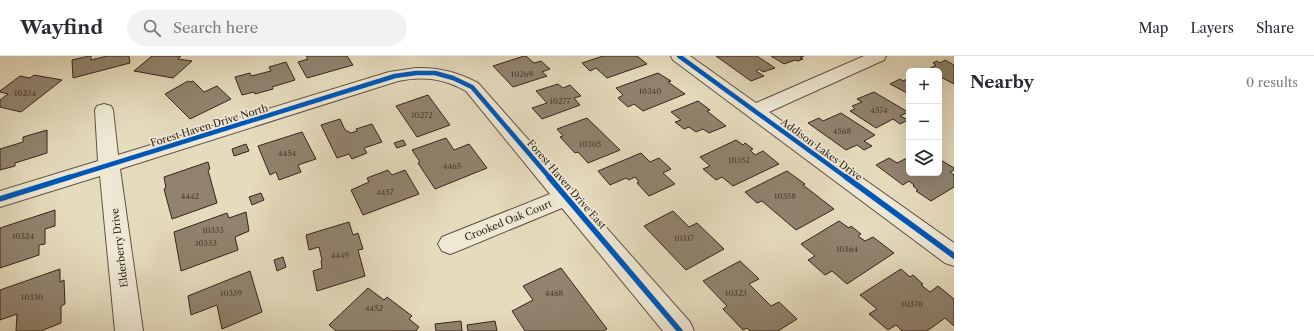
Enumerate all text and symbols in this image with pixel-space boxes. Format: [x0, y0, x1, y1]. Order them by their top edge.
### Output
search box [127, 10, 407, 46]
text: Wayfind [20, 16, 103, 39]
icon: search [141, 17, 163, 39]
text: Search here [173, 18, 258, 37]
text: Map [1138, 19, 1168, 37]
text: Layers [1190, 19, 1234, 37]
text: Share [1256, 19, 1294, 37]
map controls [906, 68, 942, 176]
button: + [906, 68, 942, 104]
house number: 10269 [511, 69, 534, 79]
text: Nearby [970, 72, 1034, 92]
text: 0 results [1246, 74, 1298, 90]
house number: 10340 [639, 86, 661, 96]
house number: 10234 [14, 88, 36, 98]
house number: 10277 [550, 96, 571, 106]
street label: Forest Haven Drive North [149, 101, 270, 150]
button: − [906, 104, 942, 140]
house number: 4574 [870, 105, 888, 115]
house number: 10272 [411, 110, 433, 120]
street label: Addison Lakes Drive [778, 115, 865, 184]
house number: 4568 [833, 126, 851, 136]
street label: Forest Haven Drive East [524, 137, 609, 232]
house number: 10305 [579, 139, 601, 149]
button: layers [906, 140, 942, 176]
house number: 4454 [278, 148, 296, 158]
house number: 10352 [728, 155, 750, 165]
house number: 4465 [443, 161, 461, 171]
house number: 4457 [376, 187, 394, 197]
house number: 4442 [181, 191, 200, 201]
house number: 10358 [774, 191, 796, 201]
street label: Crooked Oak Court [462, 197, 554, 244]
street label: Elderberry Drive [108, 207, 131, 288]
house number: 10333 [202, 225, 224, 235]
house number: 10324 [12, 231, 34, 241]
house number: 10317 [674, 233, 694, 243]
house number: 10333 [195, 238, 217, 248]
house number: 10364 [836, 244, 858, 254]
house number: 4449 [331, 250, 350, 260]
house number: 10339 [220, 288, 242, 298]
house number: 4468 [545, 288, 564, 298]
house number: 10323 [725, 288, 747, 298]
house number: 10330 [21, 292, 43, 302]
house number: 10370 [901, 299, 923, 309]
house number: 4452 [365, 303, 383, 313]

